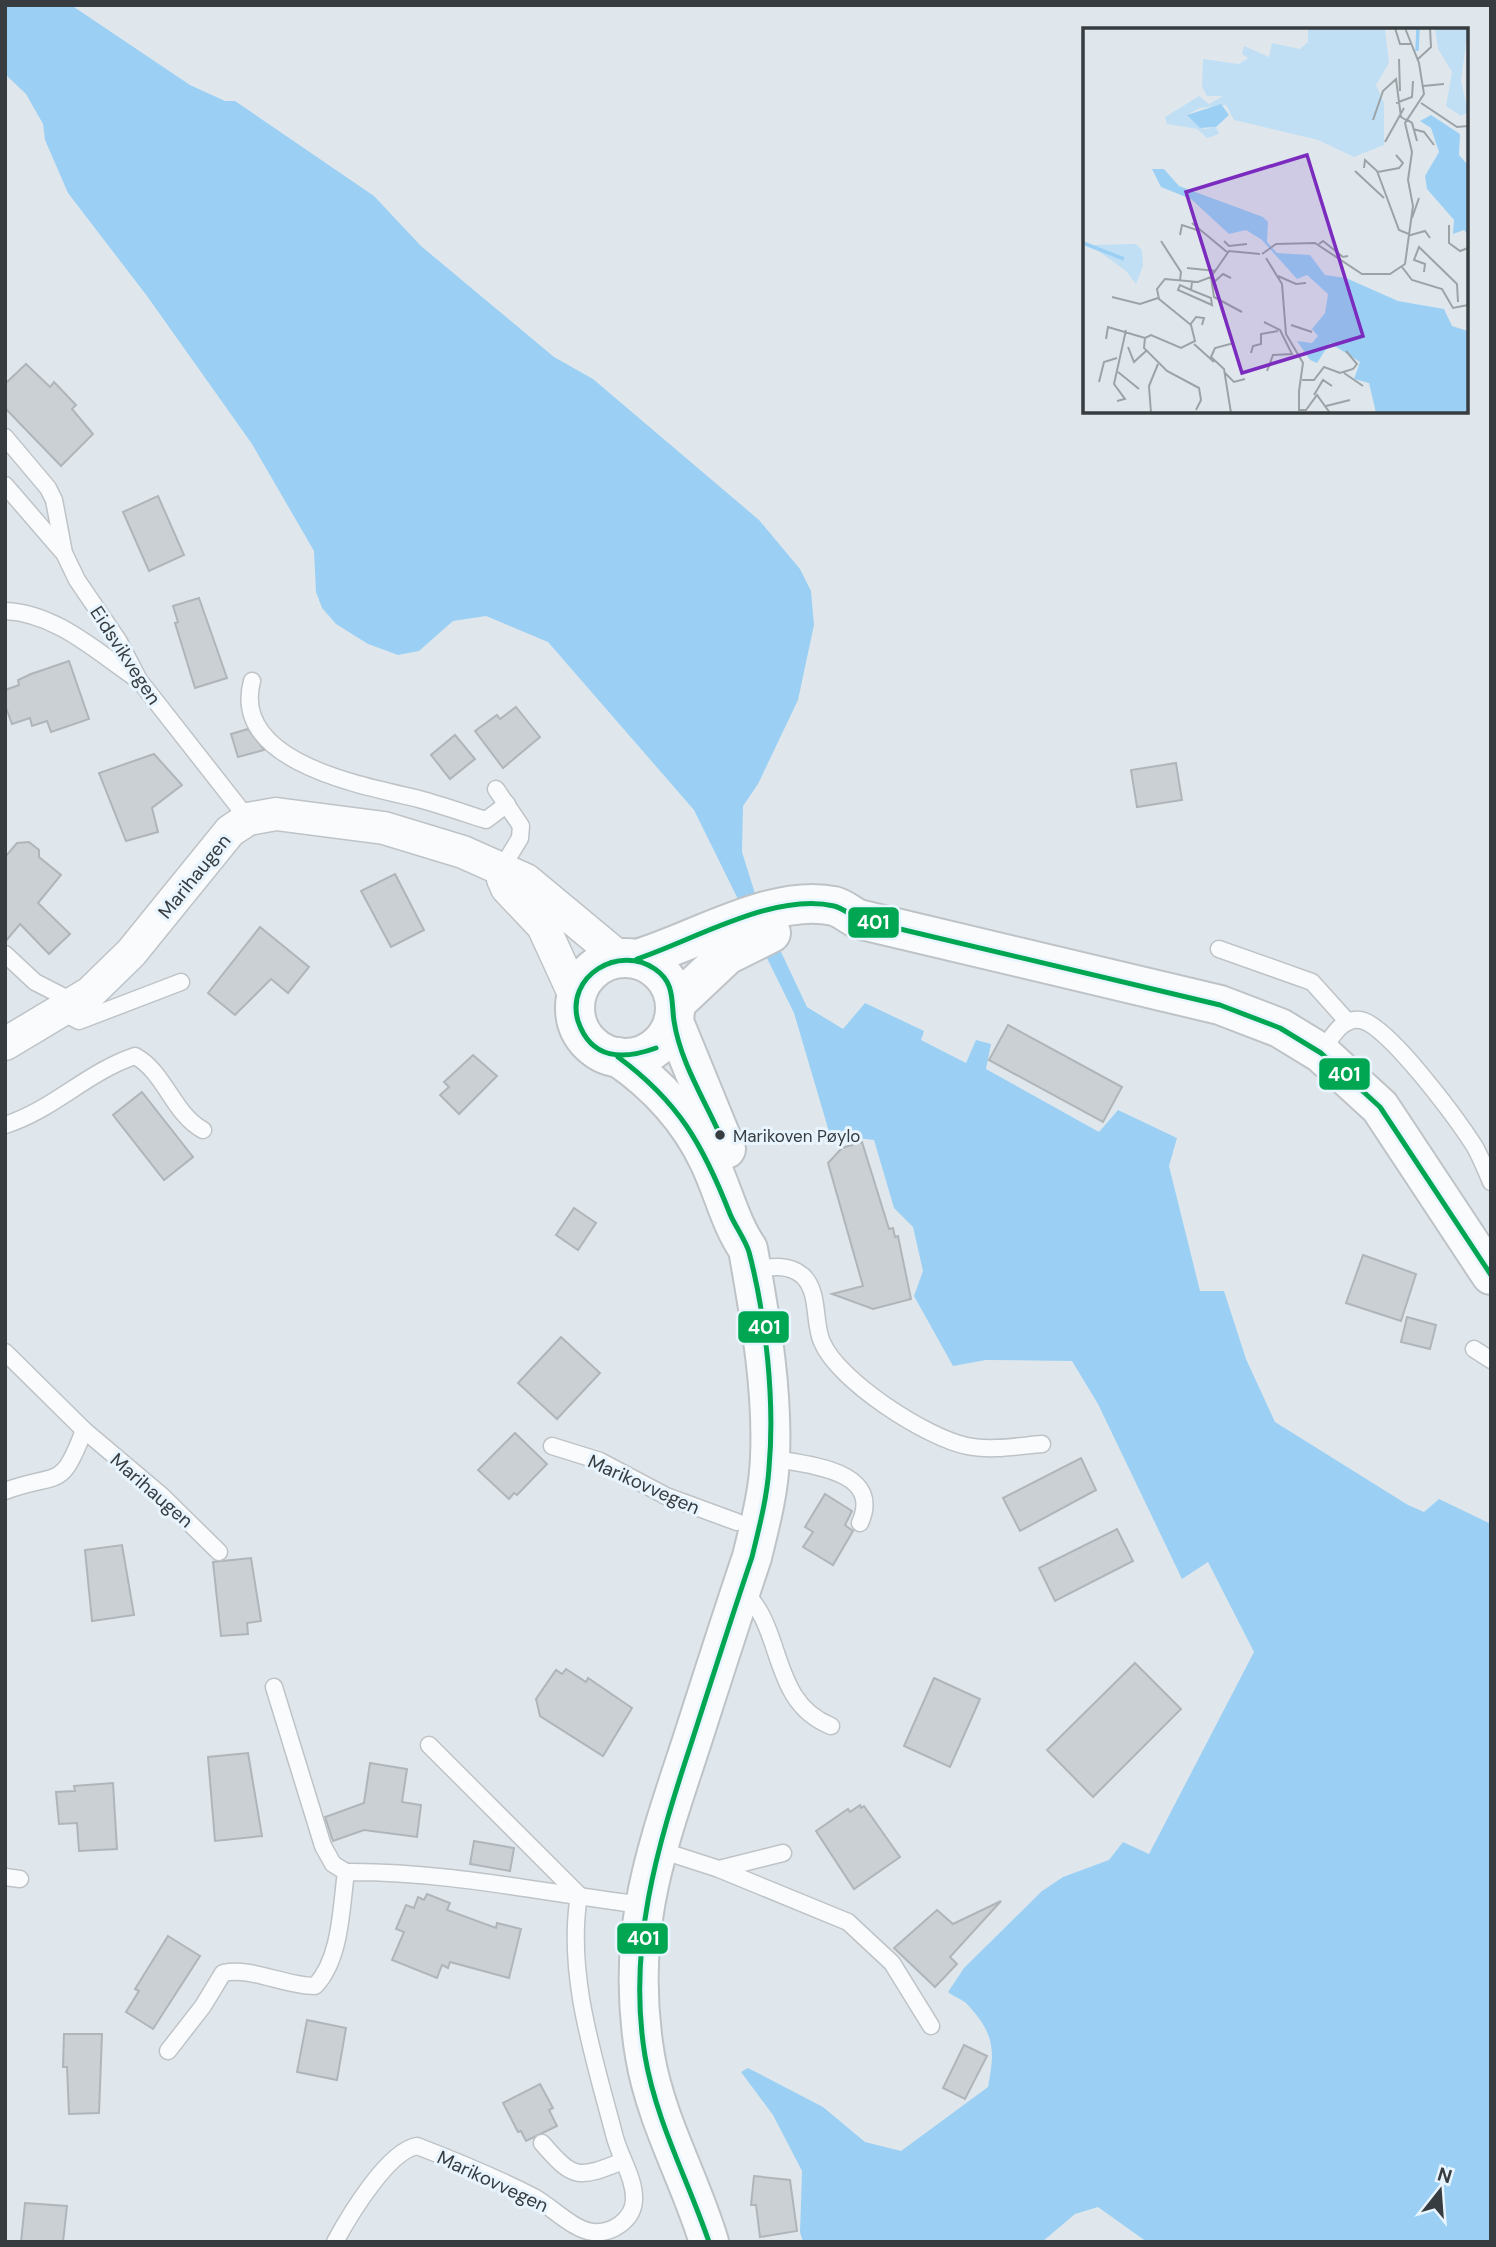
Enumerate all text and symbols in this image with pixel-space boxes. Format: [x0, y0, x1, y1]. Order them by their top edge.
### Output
inset map [1083, 28, 1468, 413]
street label: Eidsvikvegen [84, 601, 167, 709]
street label: Marihaugen [153, 829, 236, 924]
line badge: 401 [847, 906, 900, 939]
text: 401 [857, 910, 889, 935]
line badge: 401 [1318, 1057, 1371, 1091]
text: 401 [1328, 1062, 1360, 1087]
place label: Marikoven Pøylo [733, 1125, 860, 1147]
marker: Marikoven Pøylo [713, 1128, 727, 1142]
line badge: 401 [737, 1310, 790, 1344]
text: 401 [748, 1315, 780, 1340]
street label: Marihaugen [105, 1447, 198, 1533]
street label: Marikovvegen [584, 1449, 704, 1520]
line badge: 401 [616, 1922, 669, 1955]
text: 401 [627, 1926, 659, 1951]
street label: Marikovvegen [433, 2145, 552, 2218]
north arrow [1405, 2156, 1475, 2226]
text: N [1435, 2161, 1455, 2189]

